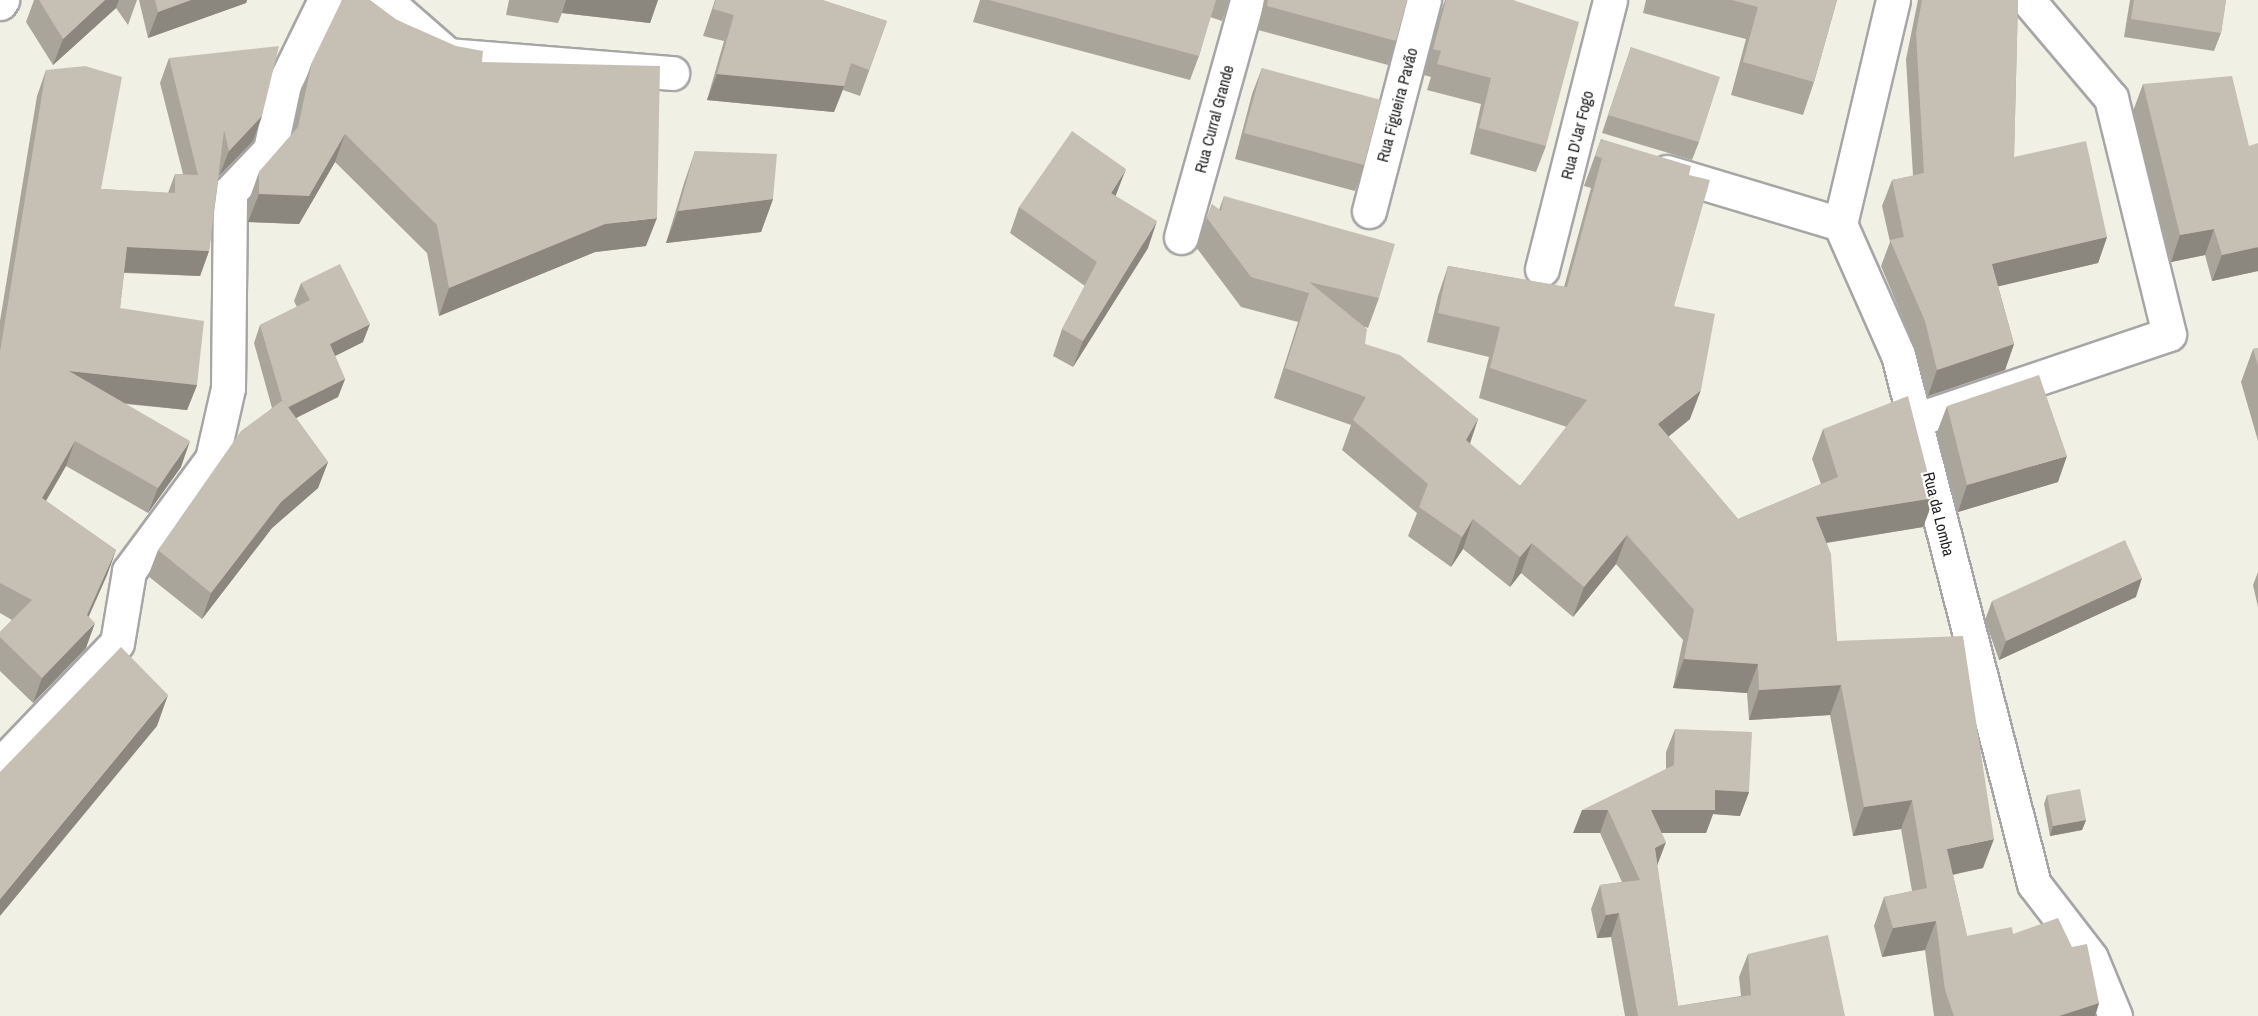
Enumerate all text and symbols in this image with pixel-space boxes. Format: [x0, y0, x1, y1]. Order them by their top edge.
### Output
street label: Rua Figueira Pavão [1373, 46, 1421, 164]
street label: Rua Curral Grande [1190, 63, 1238, 175]
street label: Rua D'Jar Fogo [1557, 89, 1597, 181]
street label: Rua da Lomba [1919, 470, 1959, 558]

